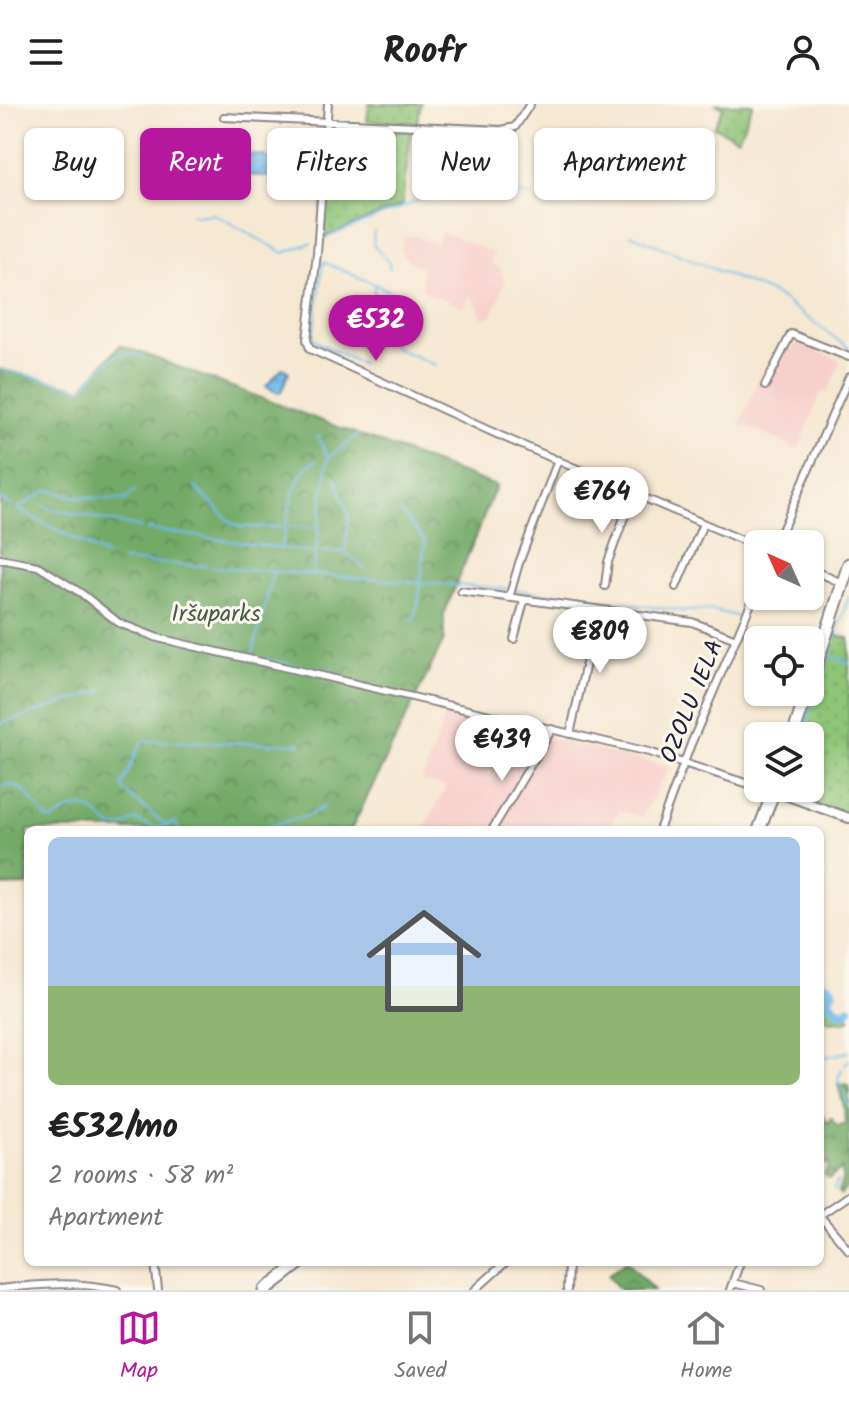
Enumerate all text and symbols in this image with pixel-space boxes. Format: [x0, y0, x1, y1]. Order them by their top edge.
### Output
text: Roofr [383, 24, 466, 81]
icon: menu [24, 30, 68, 74]
icon: person [781, 30, 825, 74]
chip: Buy [24, 128, 124, 200]
chip: Rent [140, 128, 251, 200]
chip: Filters [267, 128, 396, 200]
chip: New [412, 128, 518, 200]
chip: Apartment [534, 128, 715, 200]
pin: €532 [329, 295, 423, 363]
text: €532 [346, 300, 406, 342]
pin: €764 [555, 467, 649, 535]
text: €764 [573, 472, 631, 514]
north arrow [744, 530, 824, 610]
map controls [744, 530, 824, 802]
park label: Iršuparks [171, 595, 261, 634]
pin: €809 [553, 607, 647, 675]
text: €809 [571, 612, 629, 654]
button: locate [744, 626, 824, 706]
street label: OZOLU IELA [650, 634, 735, 769]
pin: €439 [455, 715, 549, 783]
text: €439 [473, 720, 531, 762]
button: layers [744, 722, 824, 802]
icon: home [352, 889, 496, 1033]
text: €532/mo [48, 1101, 178, 1155]
text: 2 rooms · 58 m² [48, 1155, 233, 1197]
text: Apartment [48, 1197, 163, 1239]
tab: Map [117, 1306, 161, 1389]
tab: Saved [394, 1306, 447, 1389]
tab: Home [680, 1306, 732, 1389]

